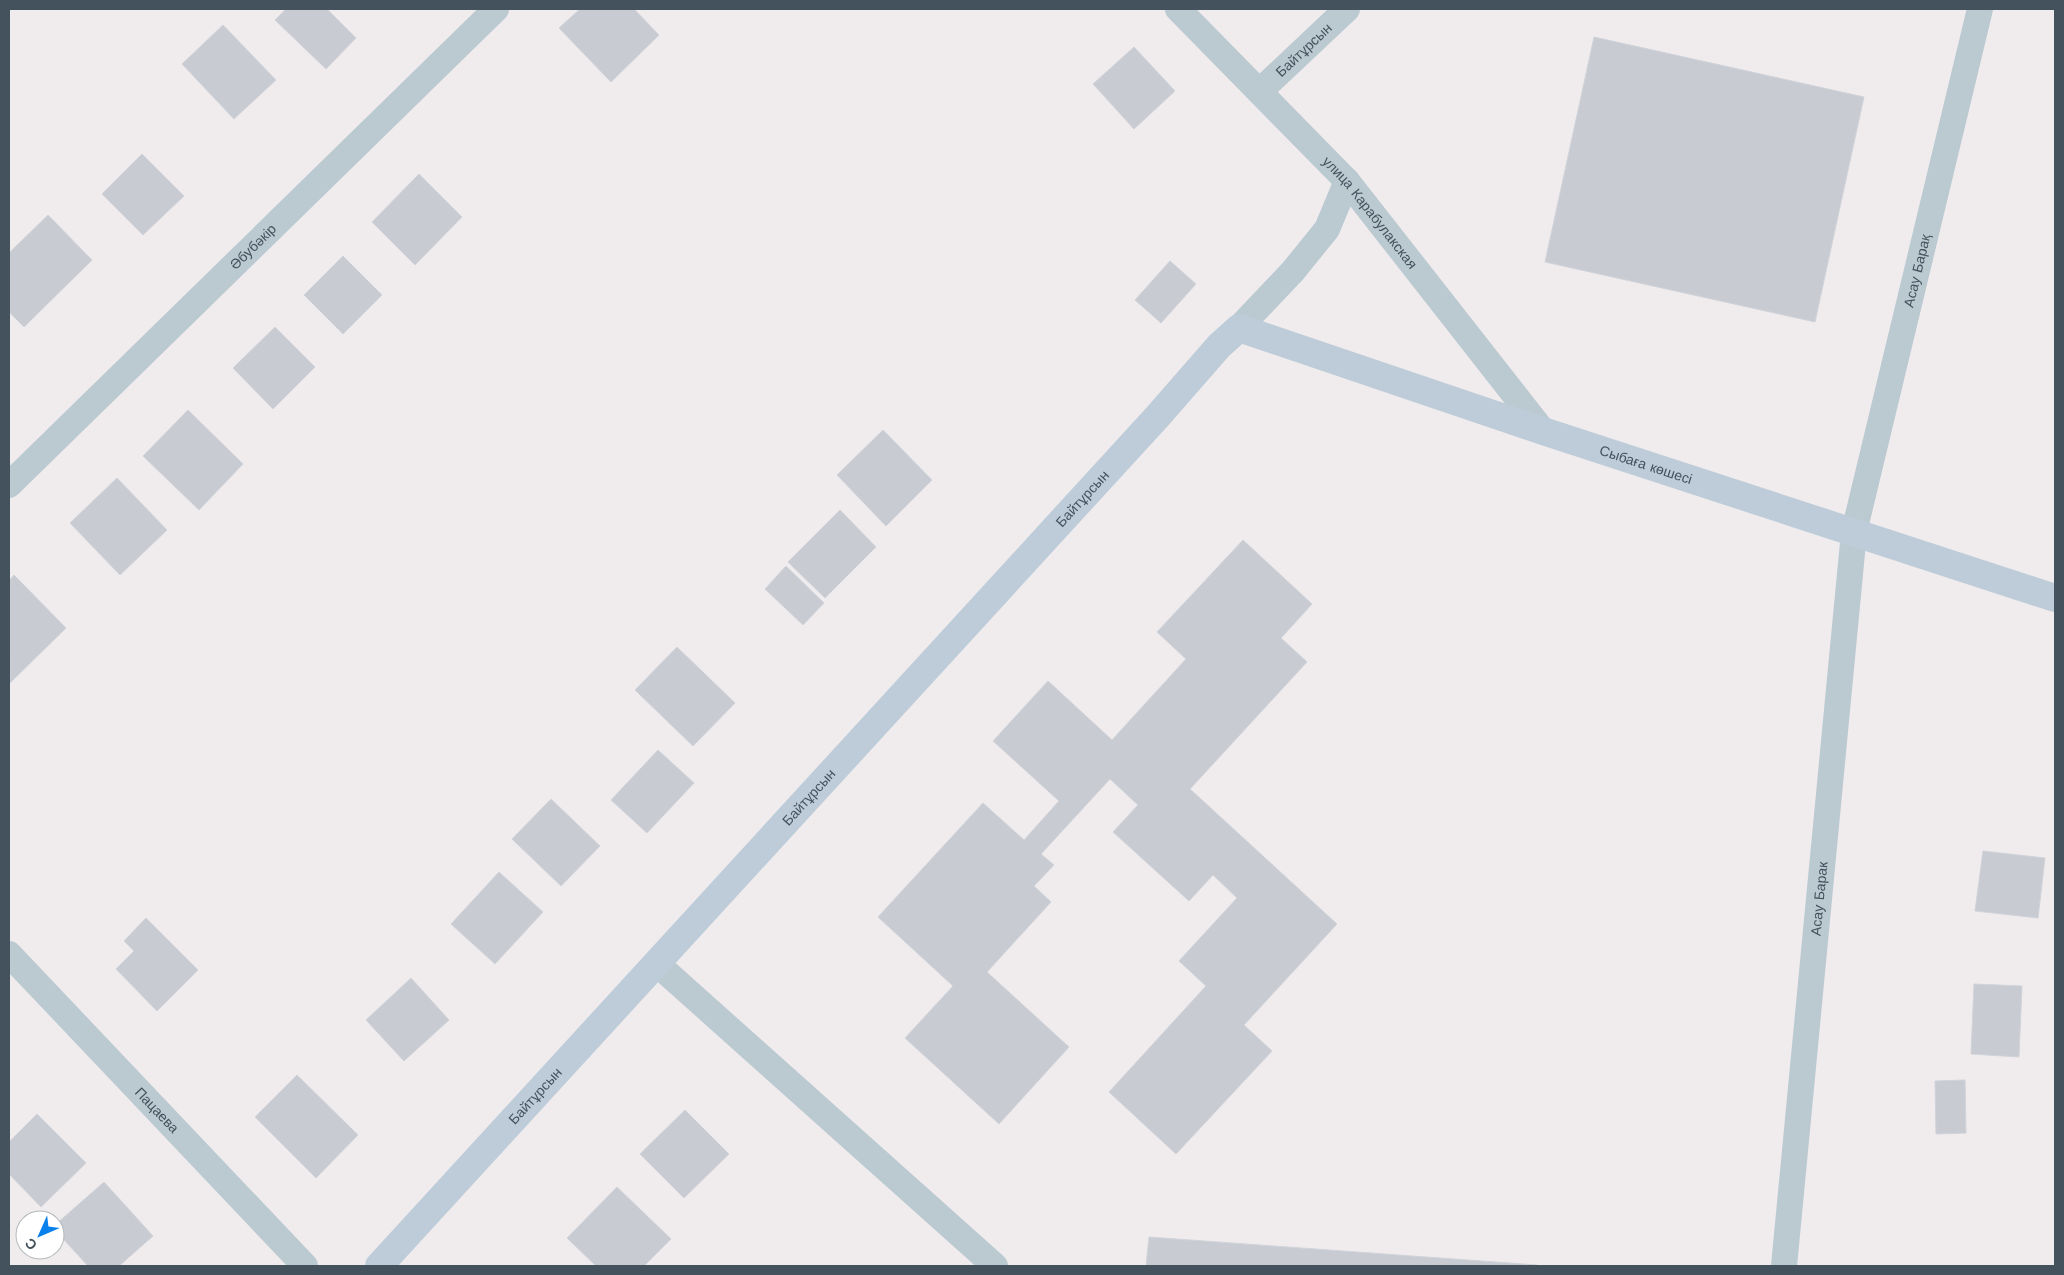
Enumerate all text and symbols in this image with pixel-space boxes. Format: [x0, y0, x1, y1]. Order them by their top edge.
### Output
street label: Байтұрсын [1272, 20, 1335, 80]
street label: улица Карабулакская [1319, 153, 1421, 272]
street label: Әбубәкір [226, 220, 279, 273]
street label: Асау Барақ [1900, 232, 1934, 309]
street label: Сыбаға көшесі [1598, 442, 1694, 487]
street label: Байтұрсын [1052, 467, 1112, 530]
street label: Байтұрсын [779, 766, 839, 829]
street label: Асау Барак [1808, 860, 1831, 936]
street label: Байтұрсын [505, 1064, 565, 1127]
street label: Пацаева [132, 1084, 182, 1136]
north arrow [15, 1210, 65, 1260]
text: С [22, 1235, 40, 1253]

